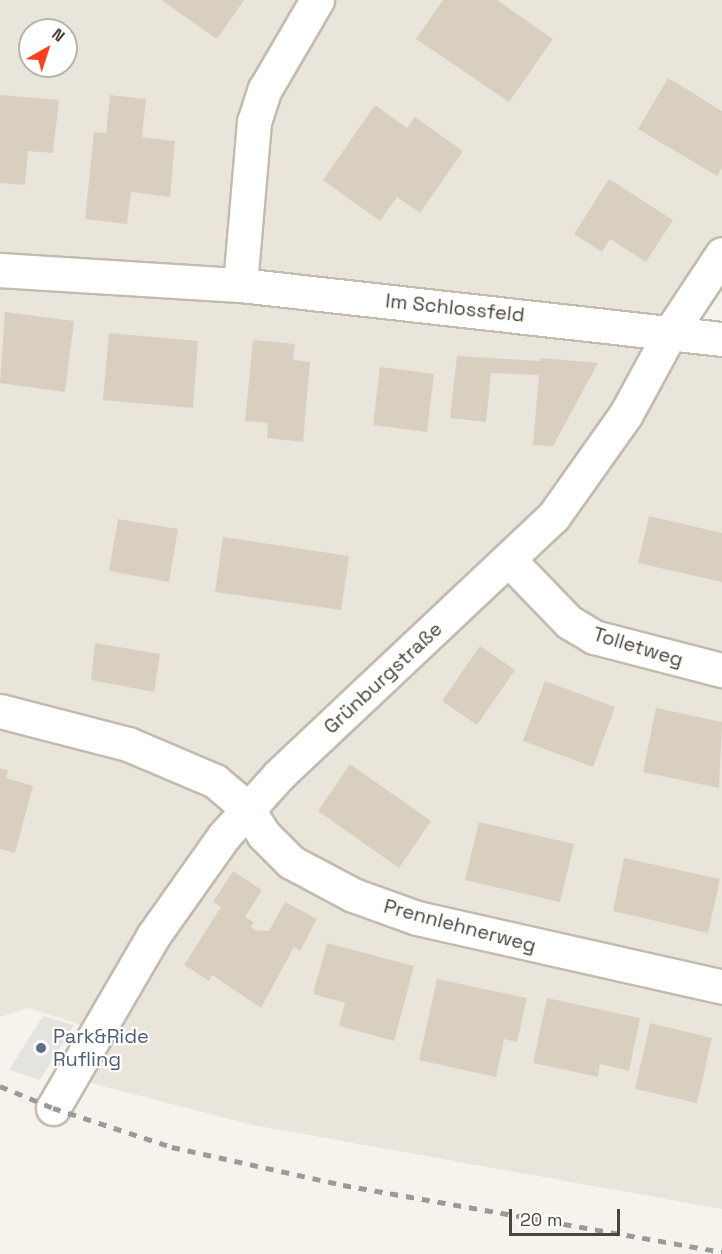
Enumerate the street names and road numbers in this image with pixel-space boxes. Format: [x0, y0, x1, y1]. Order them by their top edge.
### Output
street label: Im Schlossfeld [384, 289, 526, 327]
street label: Grünburgstraße [319, 617, 447, 739]
street label: Tolletweg [590, 622, 686, 672]
street label: Prennlehnerweg [381, 894, 539, 958]

